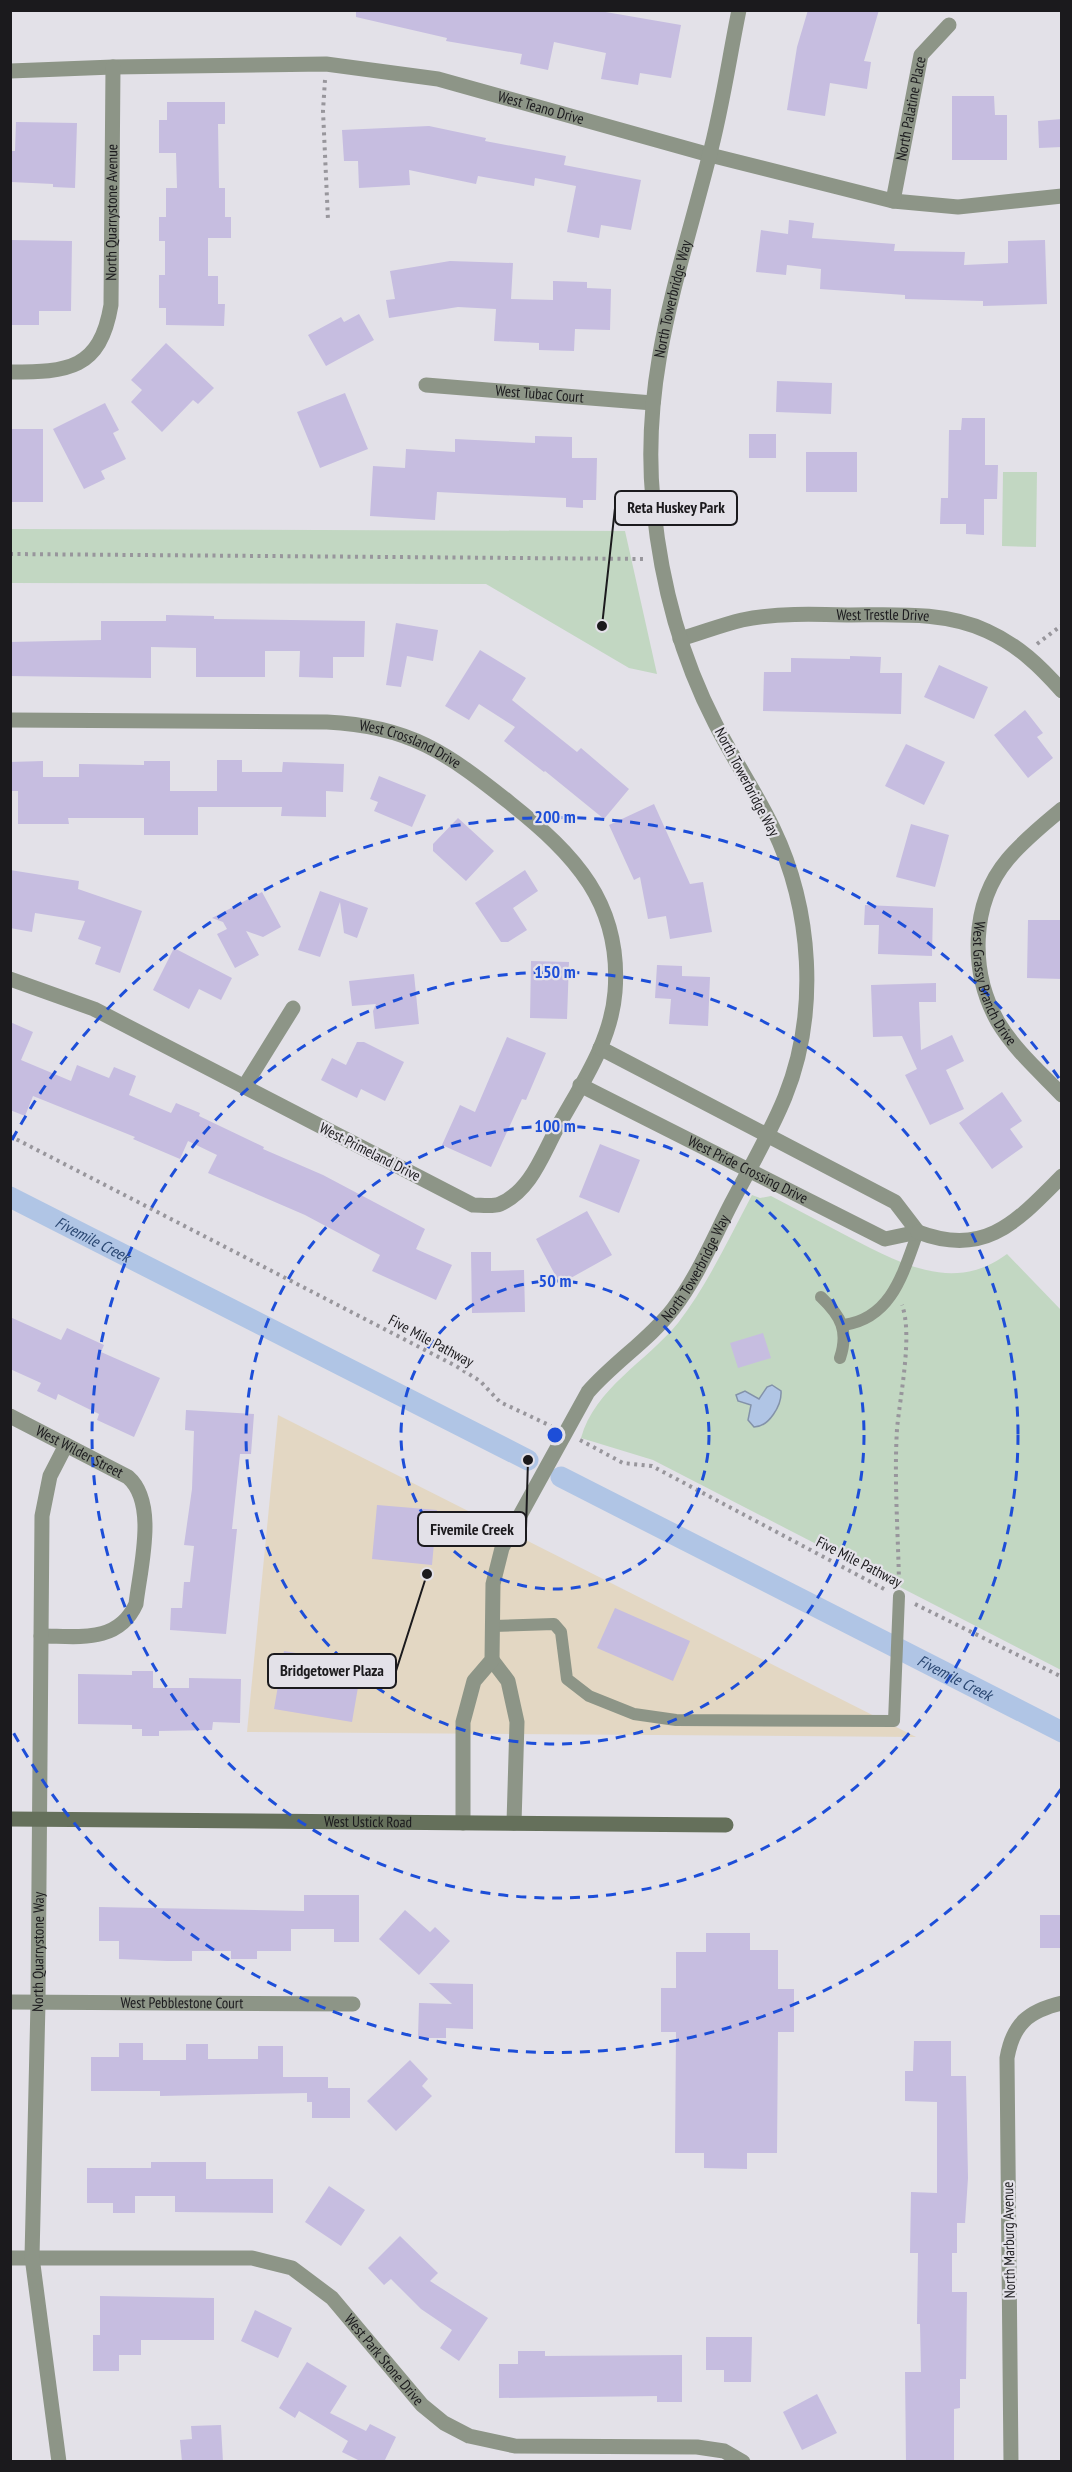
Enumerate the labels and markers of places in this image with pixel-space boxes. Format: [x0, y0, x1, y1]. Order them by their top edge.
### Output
callout: Reta Huskey Park [615, 491, 737, 525]
centre of rings [545, 1425, 565, 1445]
callout: Fivemile Creek [418, 1512, 526, 1546]
callout: Bridgetower Plaza [268, 1654, 396, 1688]

